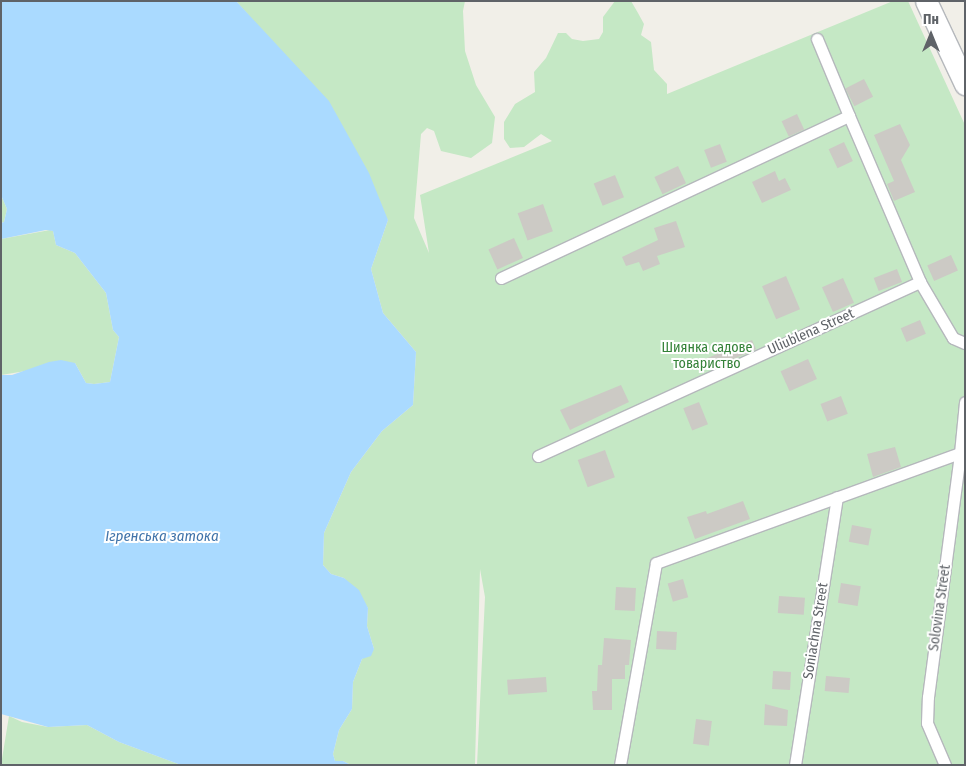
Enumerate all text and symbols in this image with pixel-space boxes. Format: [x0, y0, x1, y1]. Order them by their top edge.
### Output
north arrow [906, 10, 956, 60]
text: Пн [923, 11, 939, 28]
street label: Uliublena Street [765, 305, 857, 359]
park label: Шиянка садове товариство [662, 340, 752, 372]
water label: Ігренська затока [105, 528, 219, 546]
street label: Solovina Street [926, 564, 954, 652]
street label: Soniachna Street [800, 582, 832, 680]

